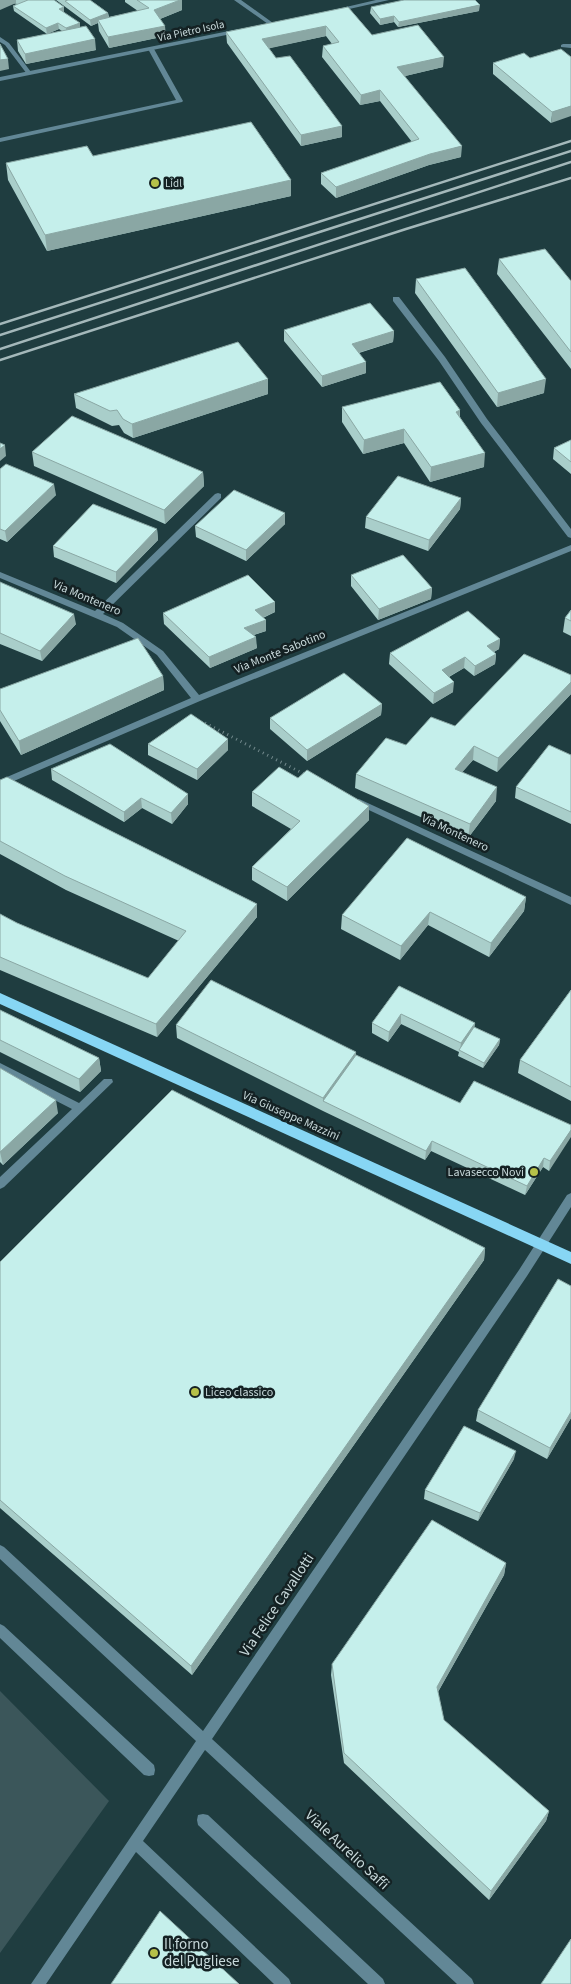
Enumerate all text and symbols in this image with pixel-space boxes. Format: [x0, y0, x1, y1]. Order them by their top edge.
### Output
street label: Via Pietro Isola [156, 17, 226, 45]
place label: Lidl [165, 176, 182, 191]
marker: Lidl [149, 177, 161, 189]
street label: Via Montenero [50, 576, 124, 620]
street label: Via Monte Sabotino [232, 626, 328, 678]
street label: Via Montenero [419, 810, 491, 856]
street label: Via Giuseppe Mazzini [240, 1087, 342, 1145]
place label: Lavasecco Novi [448, 1164, 524, 1181]
marker: Lavasecco Novi [528, 1166, 540, 1178]
place label: Liceo classico [205, 1384, 273, 1401]
marker: Liceo classico [189, 1386, 201, 1398]
street label: Via Felice Cavallotti [235, 1549, 319, 1661]
street label: Viale Aurelio Saffi [300, 1805, 394, 1895]
place label: Il forno del Pugliese [164, 1934, 239, 1972]
marker: Il forno del Pugliese [148, 1947, 160, 1959]

